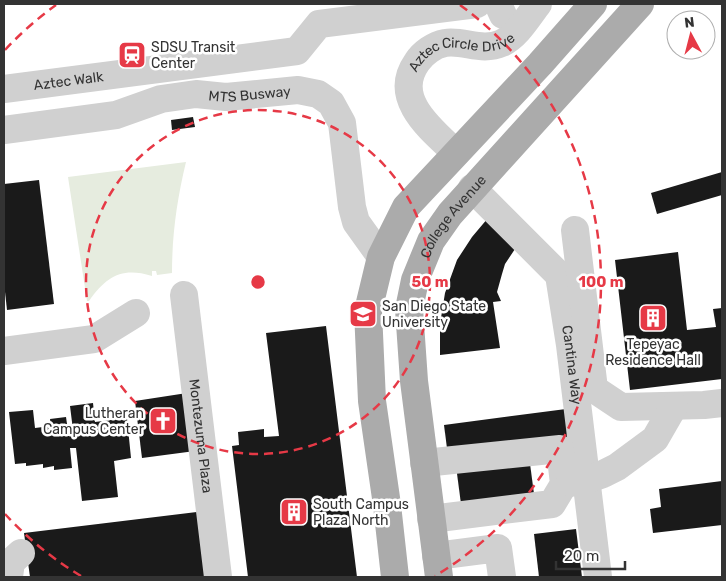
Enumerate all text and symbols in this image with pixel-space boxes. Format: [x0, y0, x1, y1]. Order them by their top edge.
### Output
north arrow [666, 10, 716, 60]
text: N [683, 14, 696, 32]
street label: Aztec Circle Drive [405, 29, 518, 75]
place label: SDSU Transit Center [151, 39, 236, 72]
station icon: SDSU Transit Center [117, 40, 147, 70]
street label: Aztec Walk [33, 68, 105, 94]
street label: MTS Busway [208, 82, 292, 106]
street label: College Avenue [416, 171, 490, 261]
centre of rings [249, 273, 267, 291]
text: 50 m [412, 273, 448, 291]
text: 100 m [579, 273, 623, 291]
place label: San Diego State University [382, 298, 486, 331]
school or university icon: San Diego State University [348, 299, 378, 329]
building icon: Tepeyac Residence Hall [638, 303, 668, 333]
street label: Cantina Way [559, 324, 586, 406]
place label: Tepeyac Residence Hall [605, 336, 701, 369]
street label: Montezuma Plaza [186, 378, 216, 494]
place label: Lutheran Campus Center [43, 405, 145, 438]
church icon: Lutheran Campus Center [148, 406, 178, 436]
place label: South Campus Plaza North [313, 496, 409, 529]
building icon: South Campus Plaza North [279, 497, 309, 527]
scale bar [556, 538, 625, 570]
text: 20 m [564, 547, 599, 565]

